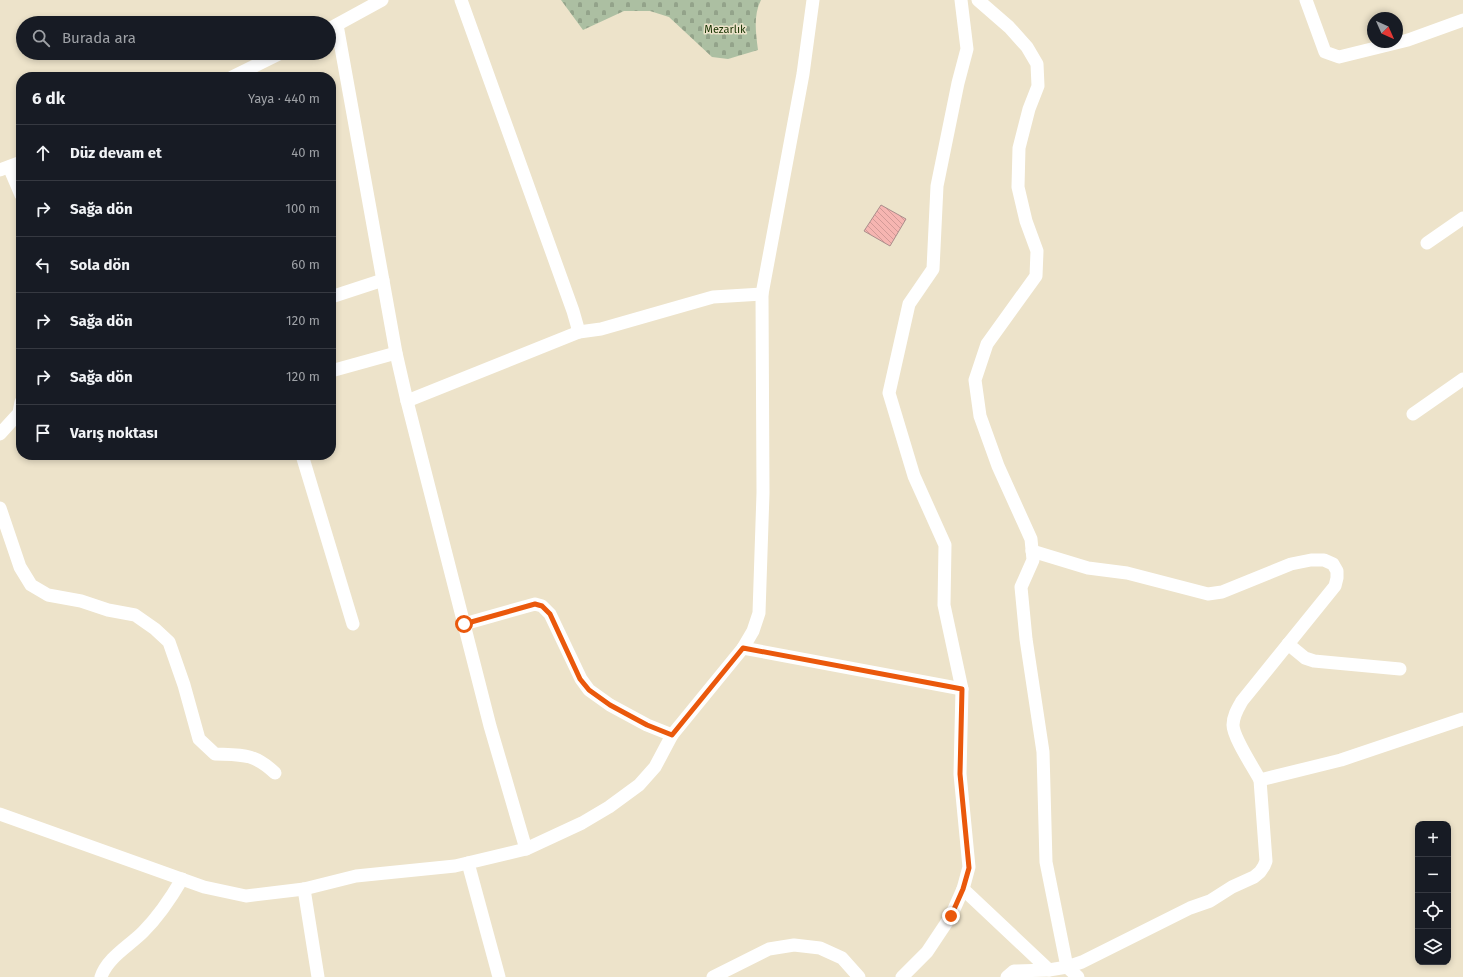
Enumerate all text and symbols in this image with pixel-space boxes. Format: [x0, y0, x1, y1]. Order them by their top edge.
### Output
north arrow [1367, 12, 1403, 48]
search box [16, 16, 336, 60]
park label: Mezarlık [704, 23, 746, 36]
icon: search [30, 27, 52, 49]
text: Burada ara [62, 29, 136, 47]
text: 6 dk [32, 88, 65, 109]
text: Yaya · 440 m [248, 91, 320, 106]
icon: ahead [32, 142, 54, 164]
text: Düz devam et [70, 144, 162, 162]
text: 40 m [291, 145, 320, 160]
icon: right [32, 198, 54, 220]
text: Sağa dön [70, 200, 133, 218]
text: 100 m [285, 201, 320, 216]
icon: left [32, 254, 54, 276]
text: Sola dön [70, 256, 130, 274]
text: 60 m [291, 257, 320, 272]
icon: right [32, 310, 54, 332]
text: Sağa dön [70, 312, 133, 330]
text: 120 m [286, 313, 320, 328]
icon: right [32, 366, 54, 388]
text: Sağa dön [70, 368, 133, 386]
text: 120 m [286, 369, 320, 384]
icon: arrive [32, 422, 54, 444]
text: Varış noktası [70, 424, 158, 442]
route start [455, 615, 473, 633]
map controls [1415, 821, 1451, 965]
button: + [1415, 821, 1451, 857]
button: − [1415, 857, 1451, 893]
button: locate [1415, 893, 1451, 929]
route end [942, 907, 960, 925]
button: layers [1415, 929, 1451, 965]

